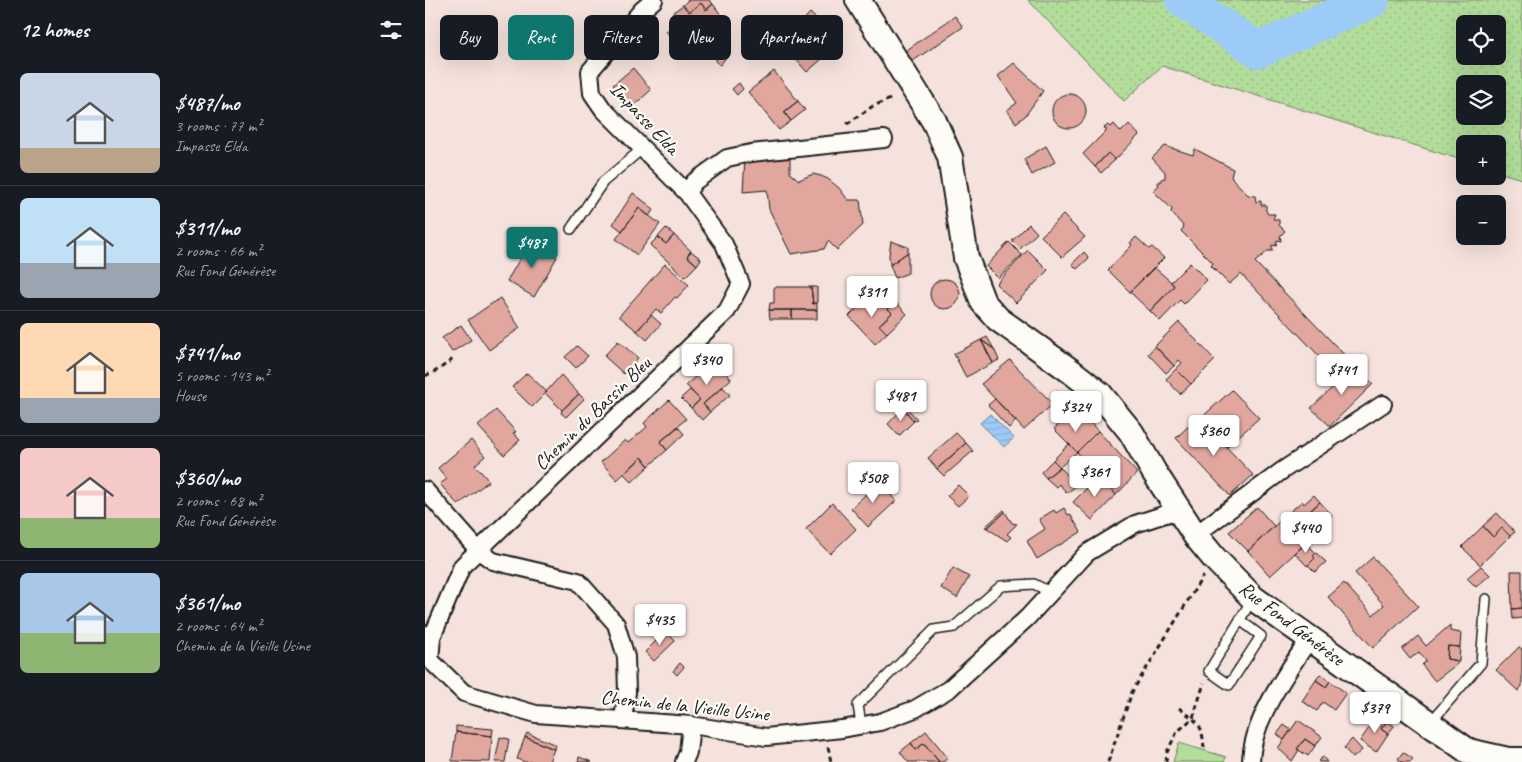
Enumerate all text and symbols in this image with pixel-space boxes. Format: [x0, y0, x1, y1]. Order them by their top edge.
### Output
chip: Buy [440, 15, 498, 60]
chip: Rent [508, 15, 574, 60]
chip: Filters [584, 15, 659, 60]
chip: New [669, 15, 731, 60]
chip: Apartment [741, 15, 843, 60]
map controls [1456, 15, 1506, 245]
button: locate [1456, 15, 1506, 65]
icon: filters [377, 16, 405, 44]
text: 12 homes [20, 17, 89, 43]
button: layers [1456, 75, 1506, 125]
street label: Impasse Elda [605, 77, 686, 161]
text: $487/mo [175, 90, 240, 116]
icon: home [60, 93, 120, 153]
text: 3 rooms · 77 m² [175, 116, 261, 136]
button: + [1456, 135, 1506, 185]
text: Impasse Elda [175, 136, 247, 156]
button: − [1456, 195, 1506, 245]
text: $311/mo [175, 215, 240, 241]
icon: home [60, 218, 120, 278]
pin: $487 [502, 226, 562, 269]
text: $487 [518, 233, 546, 253]
text: 2 rooms · 66 m² [175, 241, 261, 261]
text: Rue Fond Générèse [175, 261, 275, 281]
pin: $311 [842, 276, 902, 318]
text: $311 [858, 282, 886, 302]
text: $741/mo [175, 340, 240, 366]
icon: home [60, 343, 120, 403]
pin: $340 [677, 344, 737, 386]
street label: Chemin du Bassin Bleu [529, 350, 657, 476]
text: $340 [693, 350, 721, 370]
pin: $741 [1312, 354, 1372, 396]
text: $741 [1328, 360, 1356, 380]
text: 5 rooms · 143 m² [175, 366, 269, 386]
pin: $481 [871, 380, 931, 422]
text: House [175, 386, 206, 406]
text: $481 [887, 386, 915, 406]
pin: $324 [1046, 390, 1106, 433]
text: $324 [1062, 397, 1090, 417]
pin: $360 [1184, 414, 1244, 457]
text: $360 [1199, 421, 1229, 441]
pin: $361 [1065, 456, 1125, 498]
pin: $508 [843, 462, 903, 504]
text: $361 [1080, 462, 1110, 482]
text: $360/mo [175, 465, 240, 491]
icon: home [60, 468, 120, 528]
text: $508 [859, 468, 887, 488]
text: 2 rooms · 68 m² [175, 491, 261, 511]
text: Rue Fond Générèse [175, 511, 275, 531]
pin: $440 [1276, 512, 1336, 554]
text: $440 [1292, 518, 1320, 538]
street label: Rue Fond Générèse [1234, 576, 1350, 672]
text: $361/mo [175, 590, 240, 616]
icon: home [60, 593, 120, 653]
pin: $435 [630, 604, 690, 646]
text: $435 [646, 610, 674, 630]
text: 2 rooms · 64 m² [175, 616, 261, 636]
text: Chemin de la Vieille Usine [175, 636, 310, 656]
street label: Chemin de la Vieille Usine [600, 684, 772, 727]
pin: $379 [1345, 692, 1405, 734]
text: $379 [1361, 698, 1389, 718]

